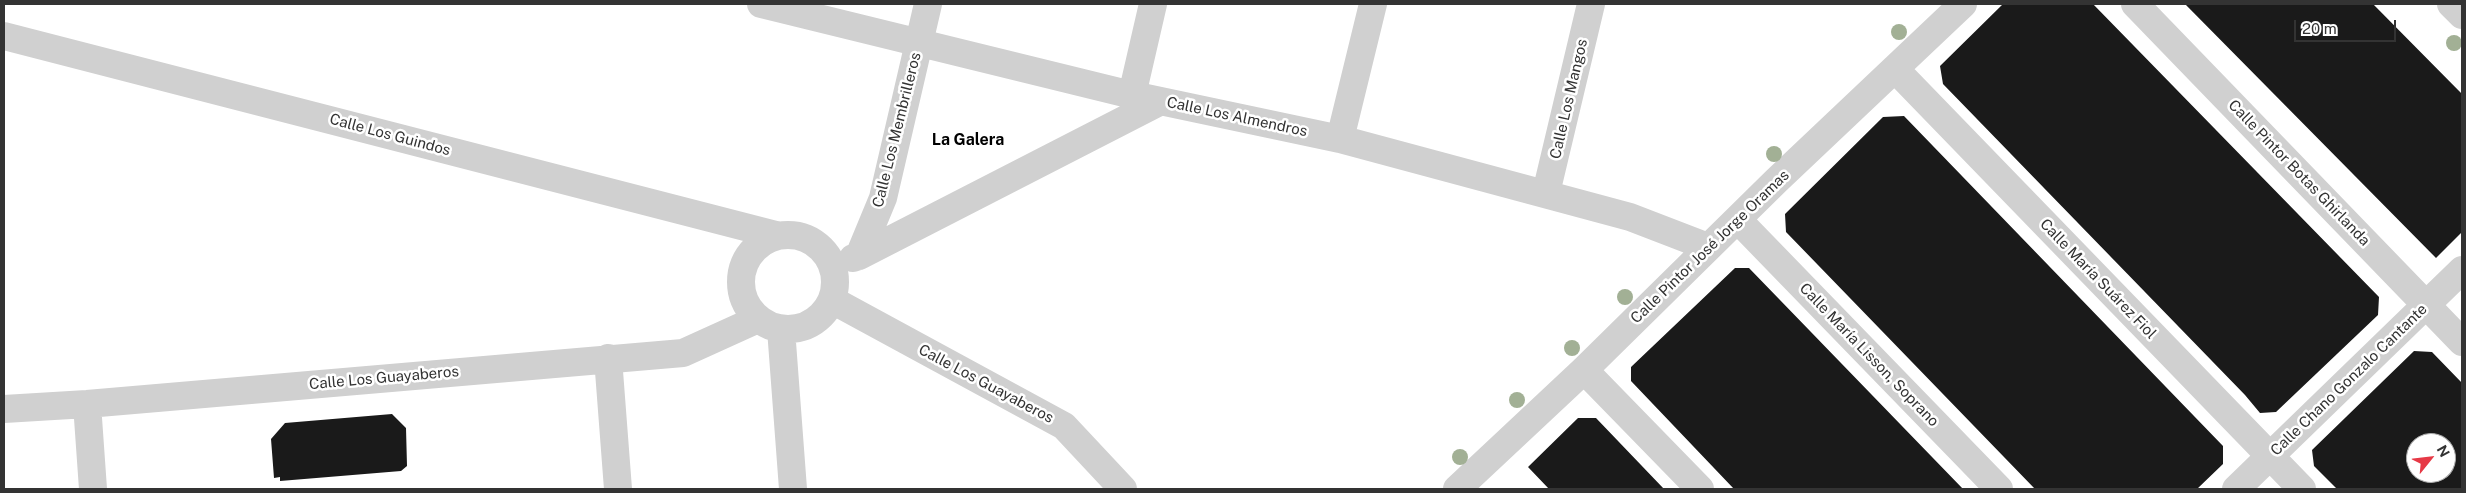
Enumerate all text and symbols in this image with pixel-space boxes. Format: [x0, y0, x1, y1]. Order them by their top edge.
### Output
scale bar [2296, 10, 2398, 42]
text: 20 m [2302, 20, 2337, 37]
street label: Calle Los Mangos [1546, 37, 1592, 161]
street label: Calle Los Membrilleros [869, 51, 925, 209]
street label: Calle Los Almendros [1165, 93, 1309, 141]
street label: Calle Pintor Botas Ghirlanda [2224, 96, 2374, 250]
street label: Calle Los Guindos [328, 110, 452, 160]
district label: La Galera [932, 130, 1004, 150]
street label: Calle Pintor José Jorge Oramas [1627, 166, 1793, 328]
street label: Calle María Suárez Fiol [2036, 215, 2160, 343]
street label: Calle María Lisson, Soprano [1796, 279, 1942, 431]
street label: Calle Chano Gonzalo Cantante [2267, 300, 2431, 460]
street label: Calle Los Guayaberos [915, 341, 1057, 427]
street label: Calle Los Guayaberos [308, 362, 460, 394]
north arrow [2406, 433, 2456, 483]
text: N [2434, 443, 2453, 460]

